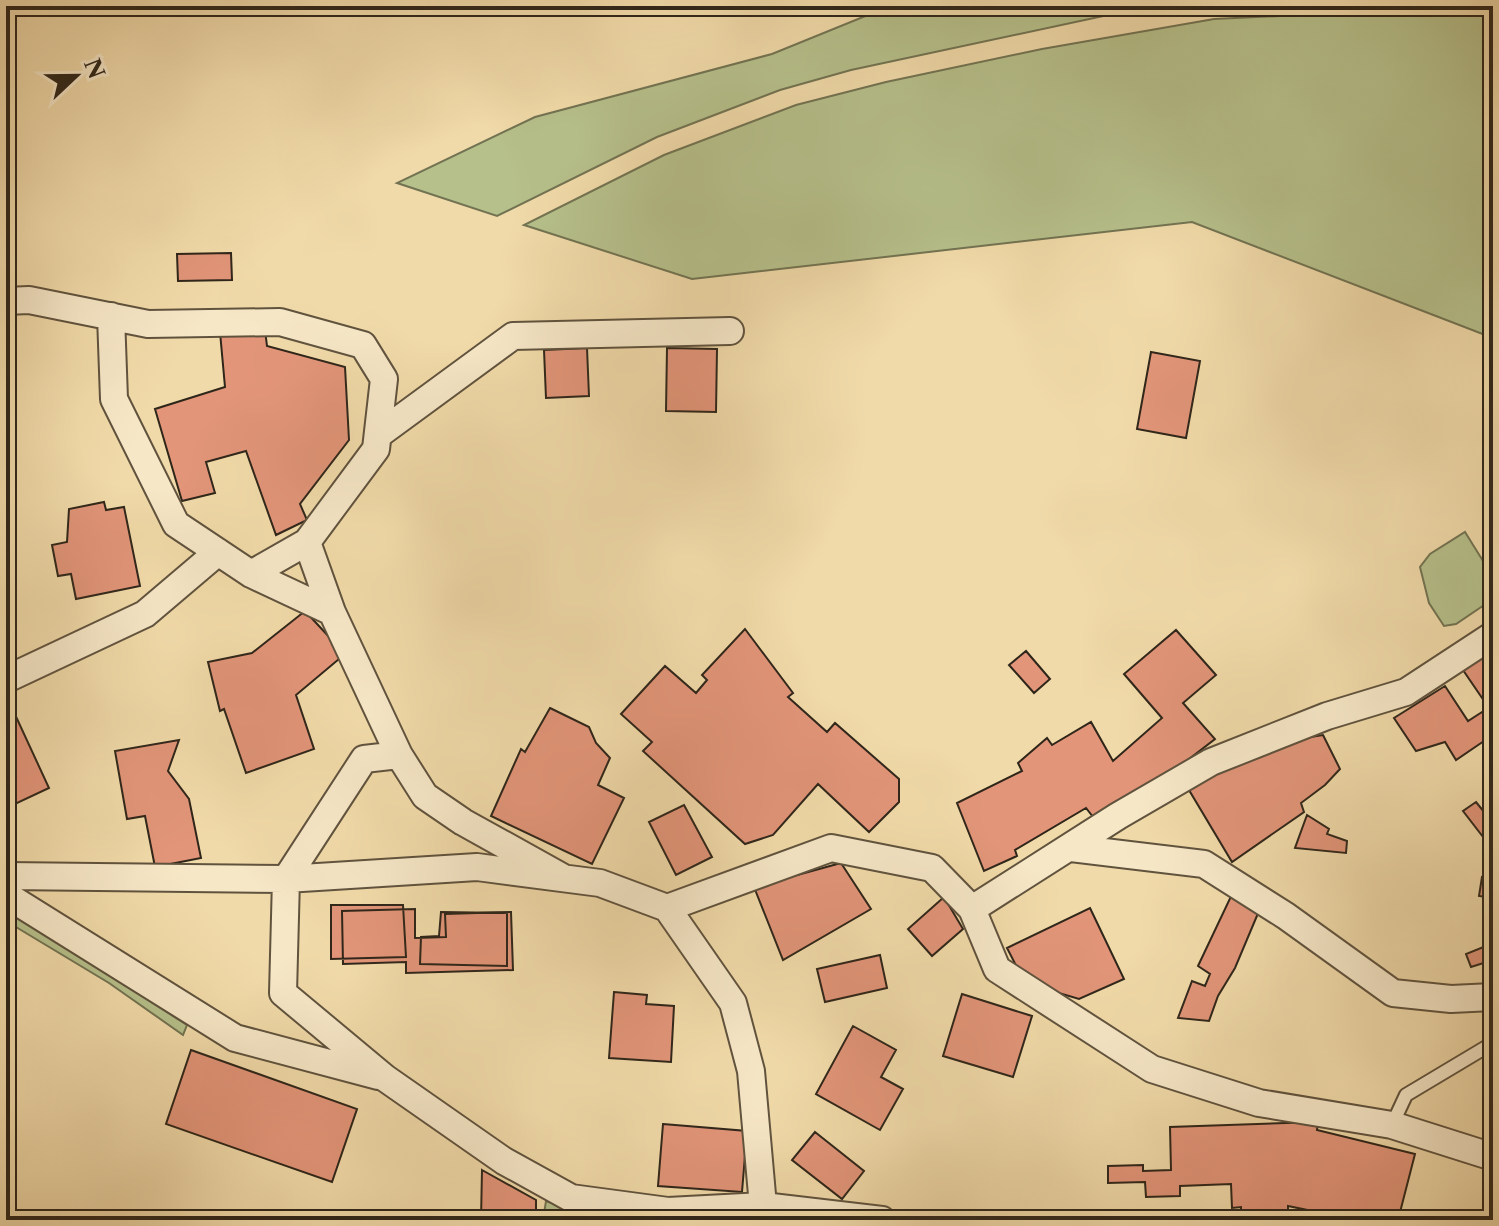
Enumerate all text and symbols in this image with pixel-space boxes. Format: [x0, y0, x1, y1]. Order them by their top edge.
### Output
north arrow [36, 36, 116, 116]
text: N [78, 55, 110, 83]

